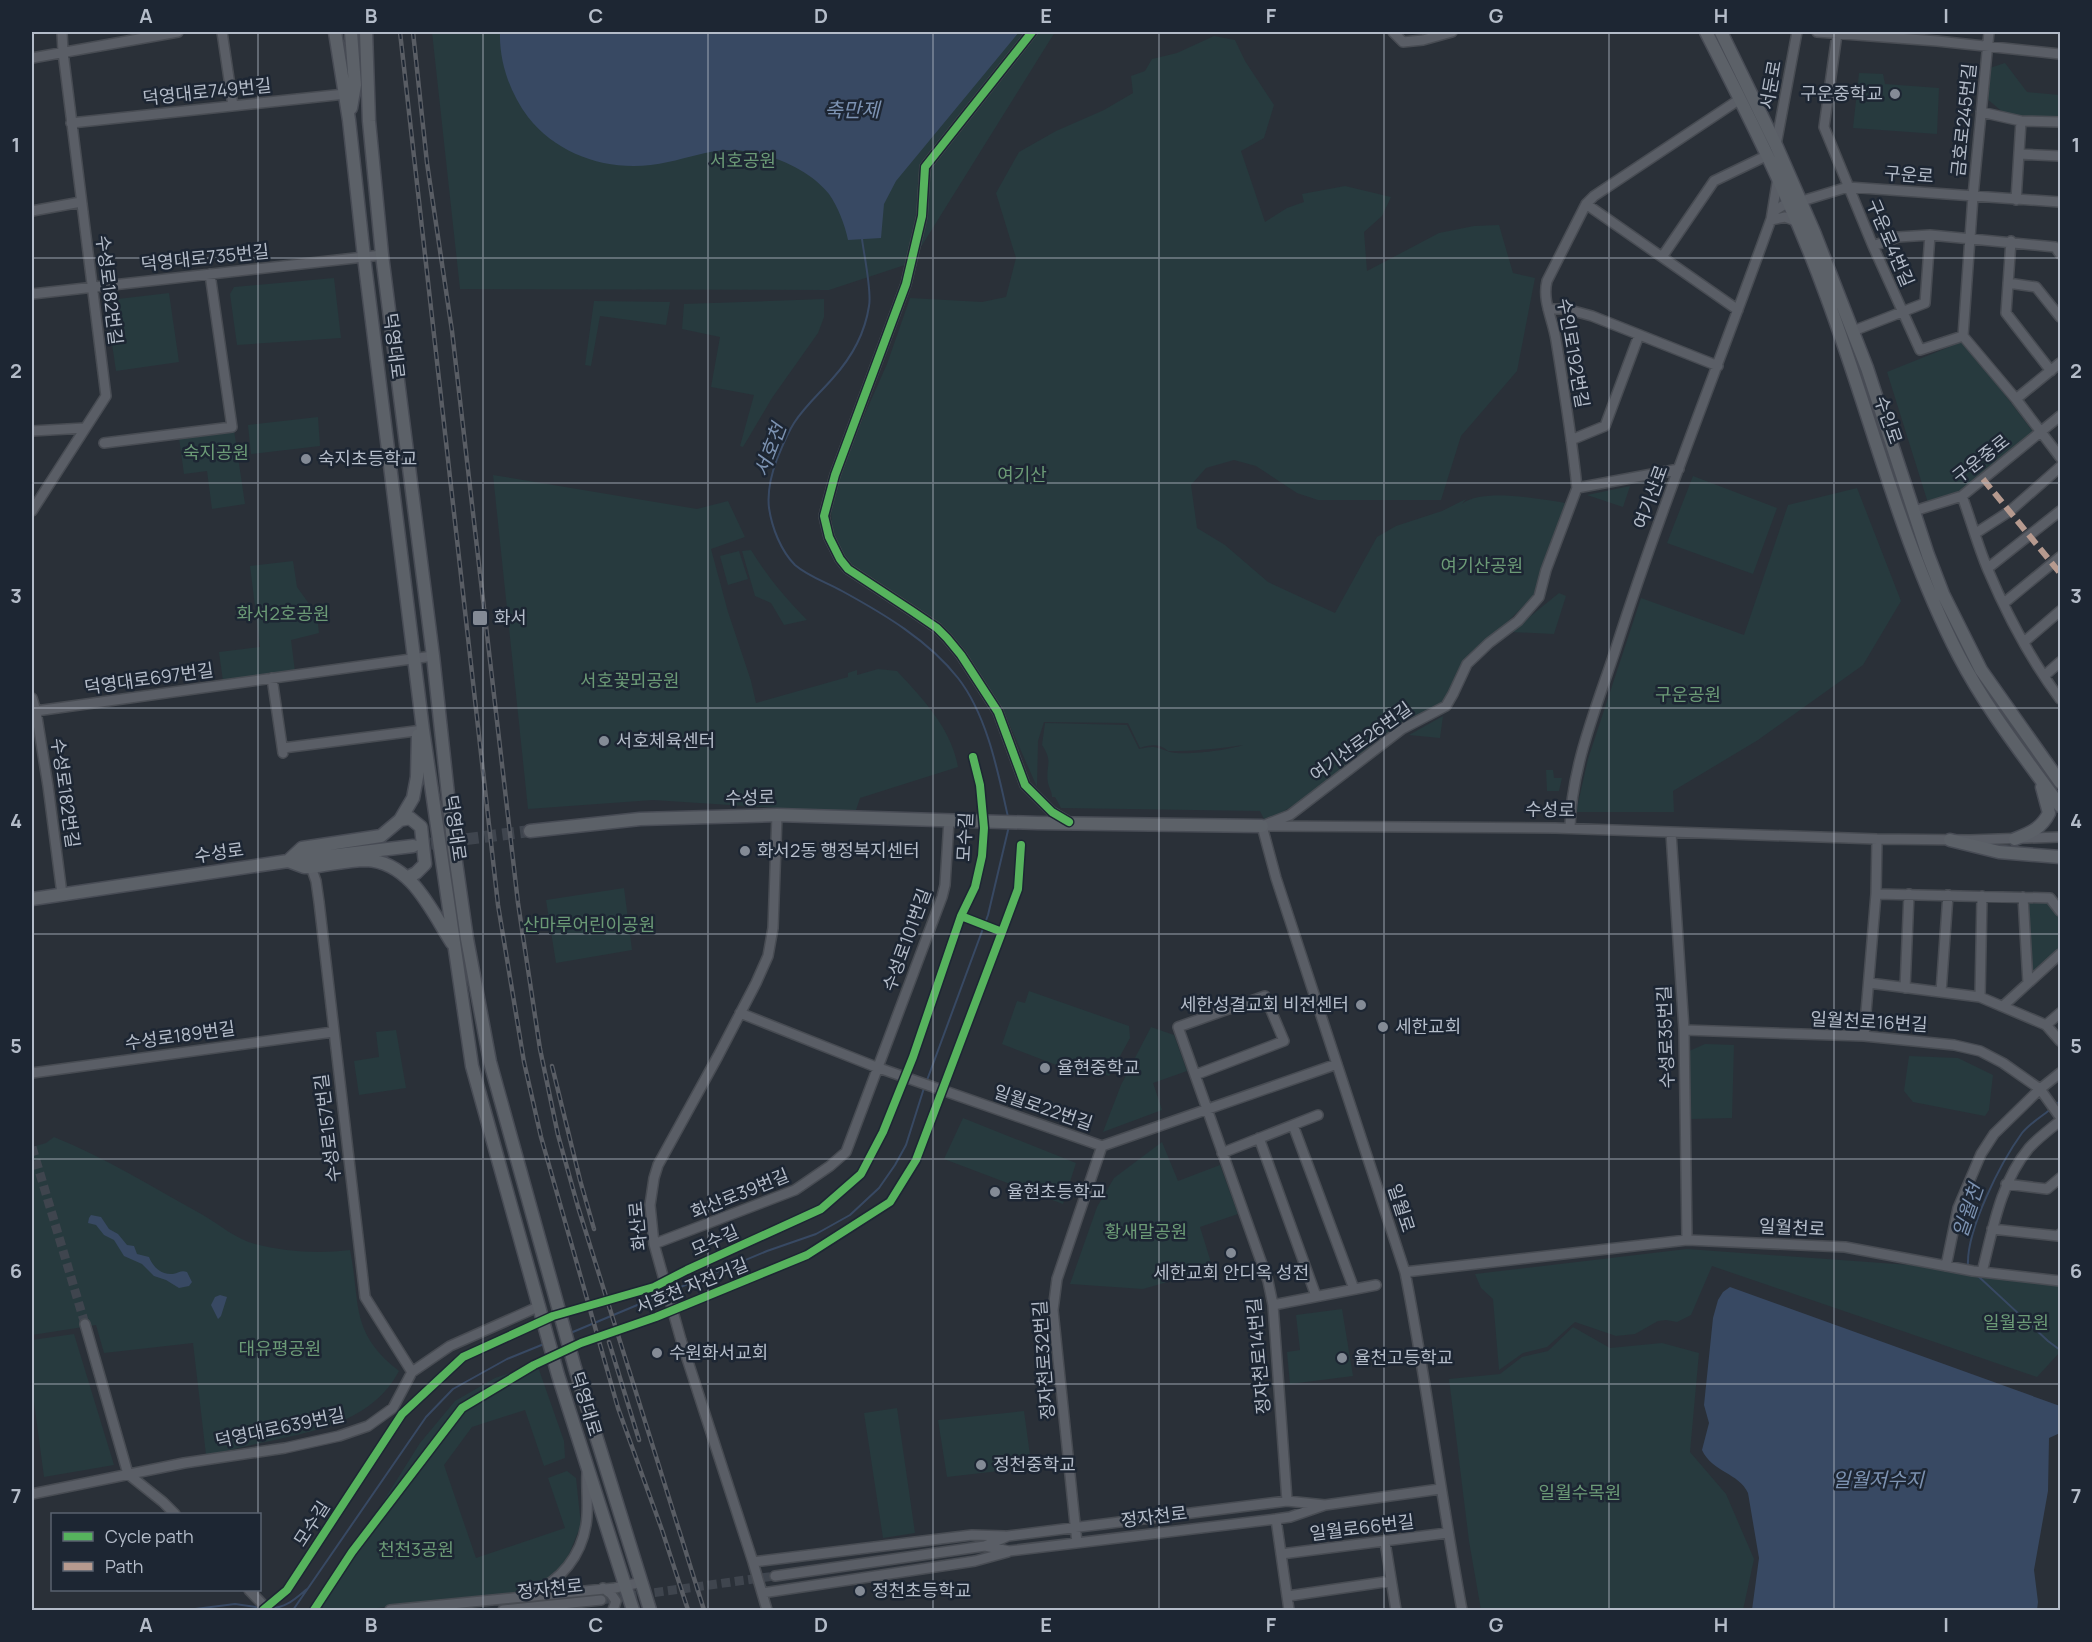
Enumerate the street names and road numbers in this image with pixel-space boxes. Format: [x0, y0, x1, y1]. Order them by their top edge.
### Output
street label: 서둔로 [1754, 58, 1786, 111]
street label: 금호로245번길 [1945, 62, 1981, 178]
street label: 덕영대로749번길 [141, 72, 272, 110]
street label: 구운로 [1883, 160, 1935, 188]
street label: 구운로4번길 [1862, 195, 1920, 290]
street label: 수성로182번길 [91, 234, 129, 346]
street label: 덕영대로735번길 [140, 238, 270, 276]
street label: 수인로192번길 [1553, 296, 1595, 410]
street label: 덕영대로 [379, 312, 411, 380]
street label: 수인로 [1870, 392, 1908, 447]
street label: 구운중로 [1947, 428, 2014, 488]
street label: 여기산로 [1627, 461, 1673, 532]
street label: 덕영대로697번길 [83, 657, 215, 699]
street label: 여기산로26번길 [1304, 696, 1416, 786]
street label: 수성로182번길 [46, 736, 86, 849]
street label: 수성로 [725, 785, 775, 809]
street label: 덕영대로 [439, 793, 472, 862]
street label: 수성로 [1525, 797, 1575, 821]
street label: 모수길 [951, 812, 977, 862]
street label: 수성로 [193, 837, 245, 867]
street label: 수성로101번길 [876, 885, 936, 994]
street label: 수성로35번길 [1651, 985, 1679, 1089]
street label: 일월천로16번길 [1810, 1006, 1928, 1036]
street label: 수성로189번길 [123, 1015, 237, 1055]
street label: 수성로157번길 [308, 1072, 346, 1184]
street label: 일월로22번길 [991, 1079, 1096, 1135]
street label: 화산로39번길 [687, 1162, 792, 1224]
street label: 일월로 [1383, 1180, 1421, 1235]
street label: 화산로 [623, 1200, 651, 1252]
street label: 일월천로 [1758, 1213, 1826, 1241]
street label: 모수길 [687, 1219, 742, 1261]
street label: 서호천 자전거길 [632, 1252, 752, 1319]
street label: 정자천로14번길 [1241, 1297, 1275, 1415]
street label: 정자천로32번길 [1027, 1300, 1059, 1421]
street label: 덕영대로 [566, 1369, 608, 1439]
street label: 덕영대로639번길 [213, 1402, 347, 1452]
street label: 모수길 [288, 1496, 335, 1551]
street label: 정자천로 [1120, 1500, 1188, 1532]
street label: 일월로66번길 [1308, 1509, 1416, 1545]
street label: 정자천로 [516, 1573, 584, 1603]

